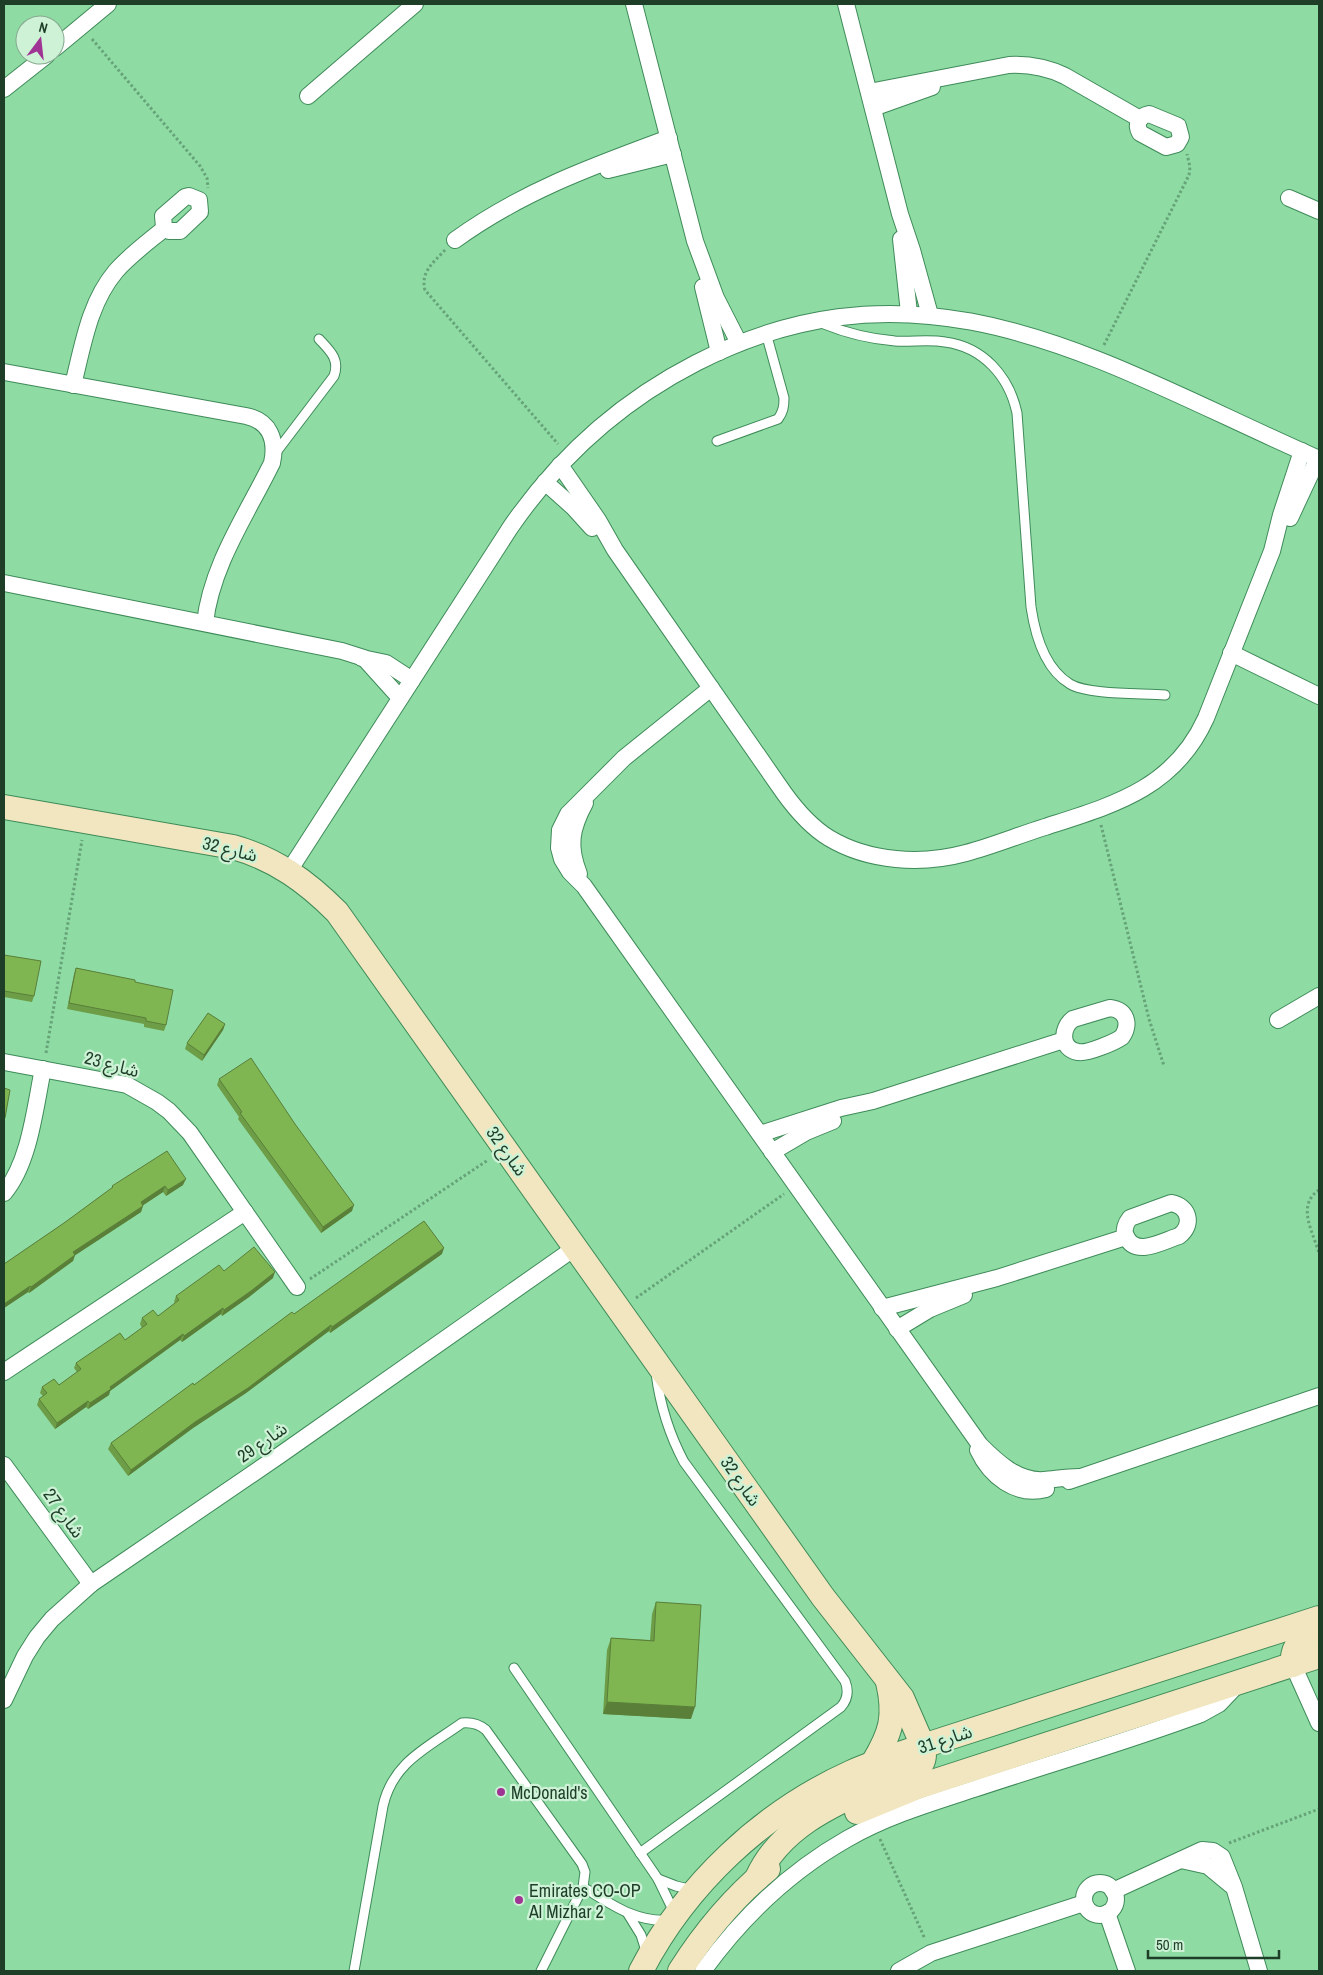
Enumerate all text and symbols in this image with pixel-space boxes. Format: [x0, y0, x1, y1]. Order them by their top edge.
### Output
north arrow [15, 15, 65, 65]
text: N [37, 18, 50, 37]
street label: شارع 32 [200, 830, 260, 870]
street label: شارع 23 [81, 1045, 142, 1085]
street label: شارع 32 [479, 1121, 533, 1182]
street label: شارع 29 [232, 1416, 293, 1470]
street label: شارع 32 [713, 1451, 767, 1512]
street label: شارع 27 [36, 1483, 90, 1544]
street label: شارع 31 [915, 1719, 976, 1761]
place label: McDonald's [511, 1780, 588, 1805]
marker: McDonald's [495, 1786, 507, 1798]
place label: Emirates CO-OP Al Mizhar 2 [528, 1878, 641, 1924]
marker: Emirates CO-OP Al Mizhar 2 [513, 1894, 525, 1906]
scale bar [1148, 1928, 1279, 1960]
text: 50 m [1156, 1934, 1183, 1955]

